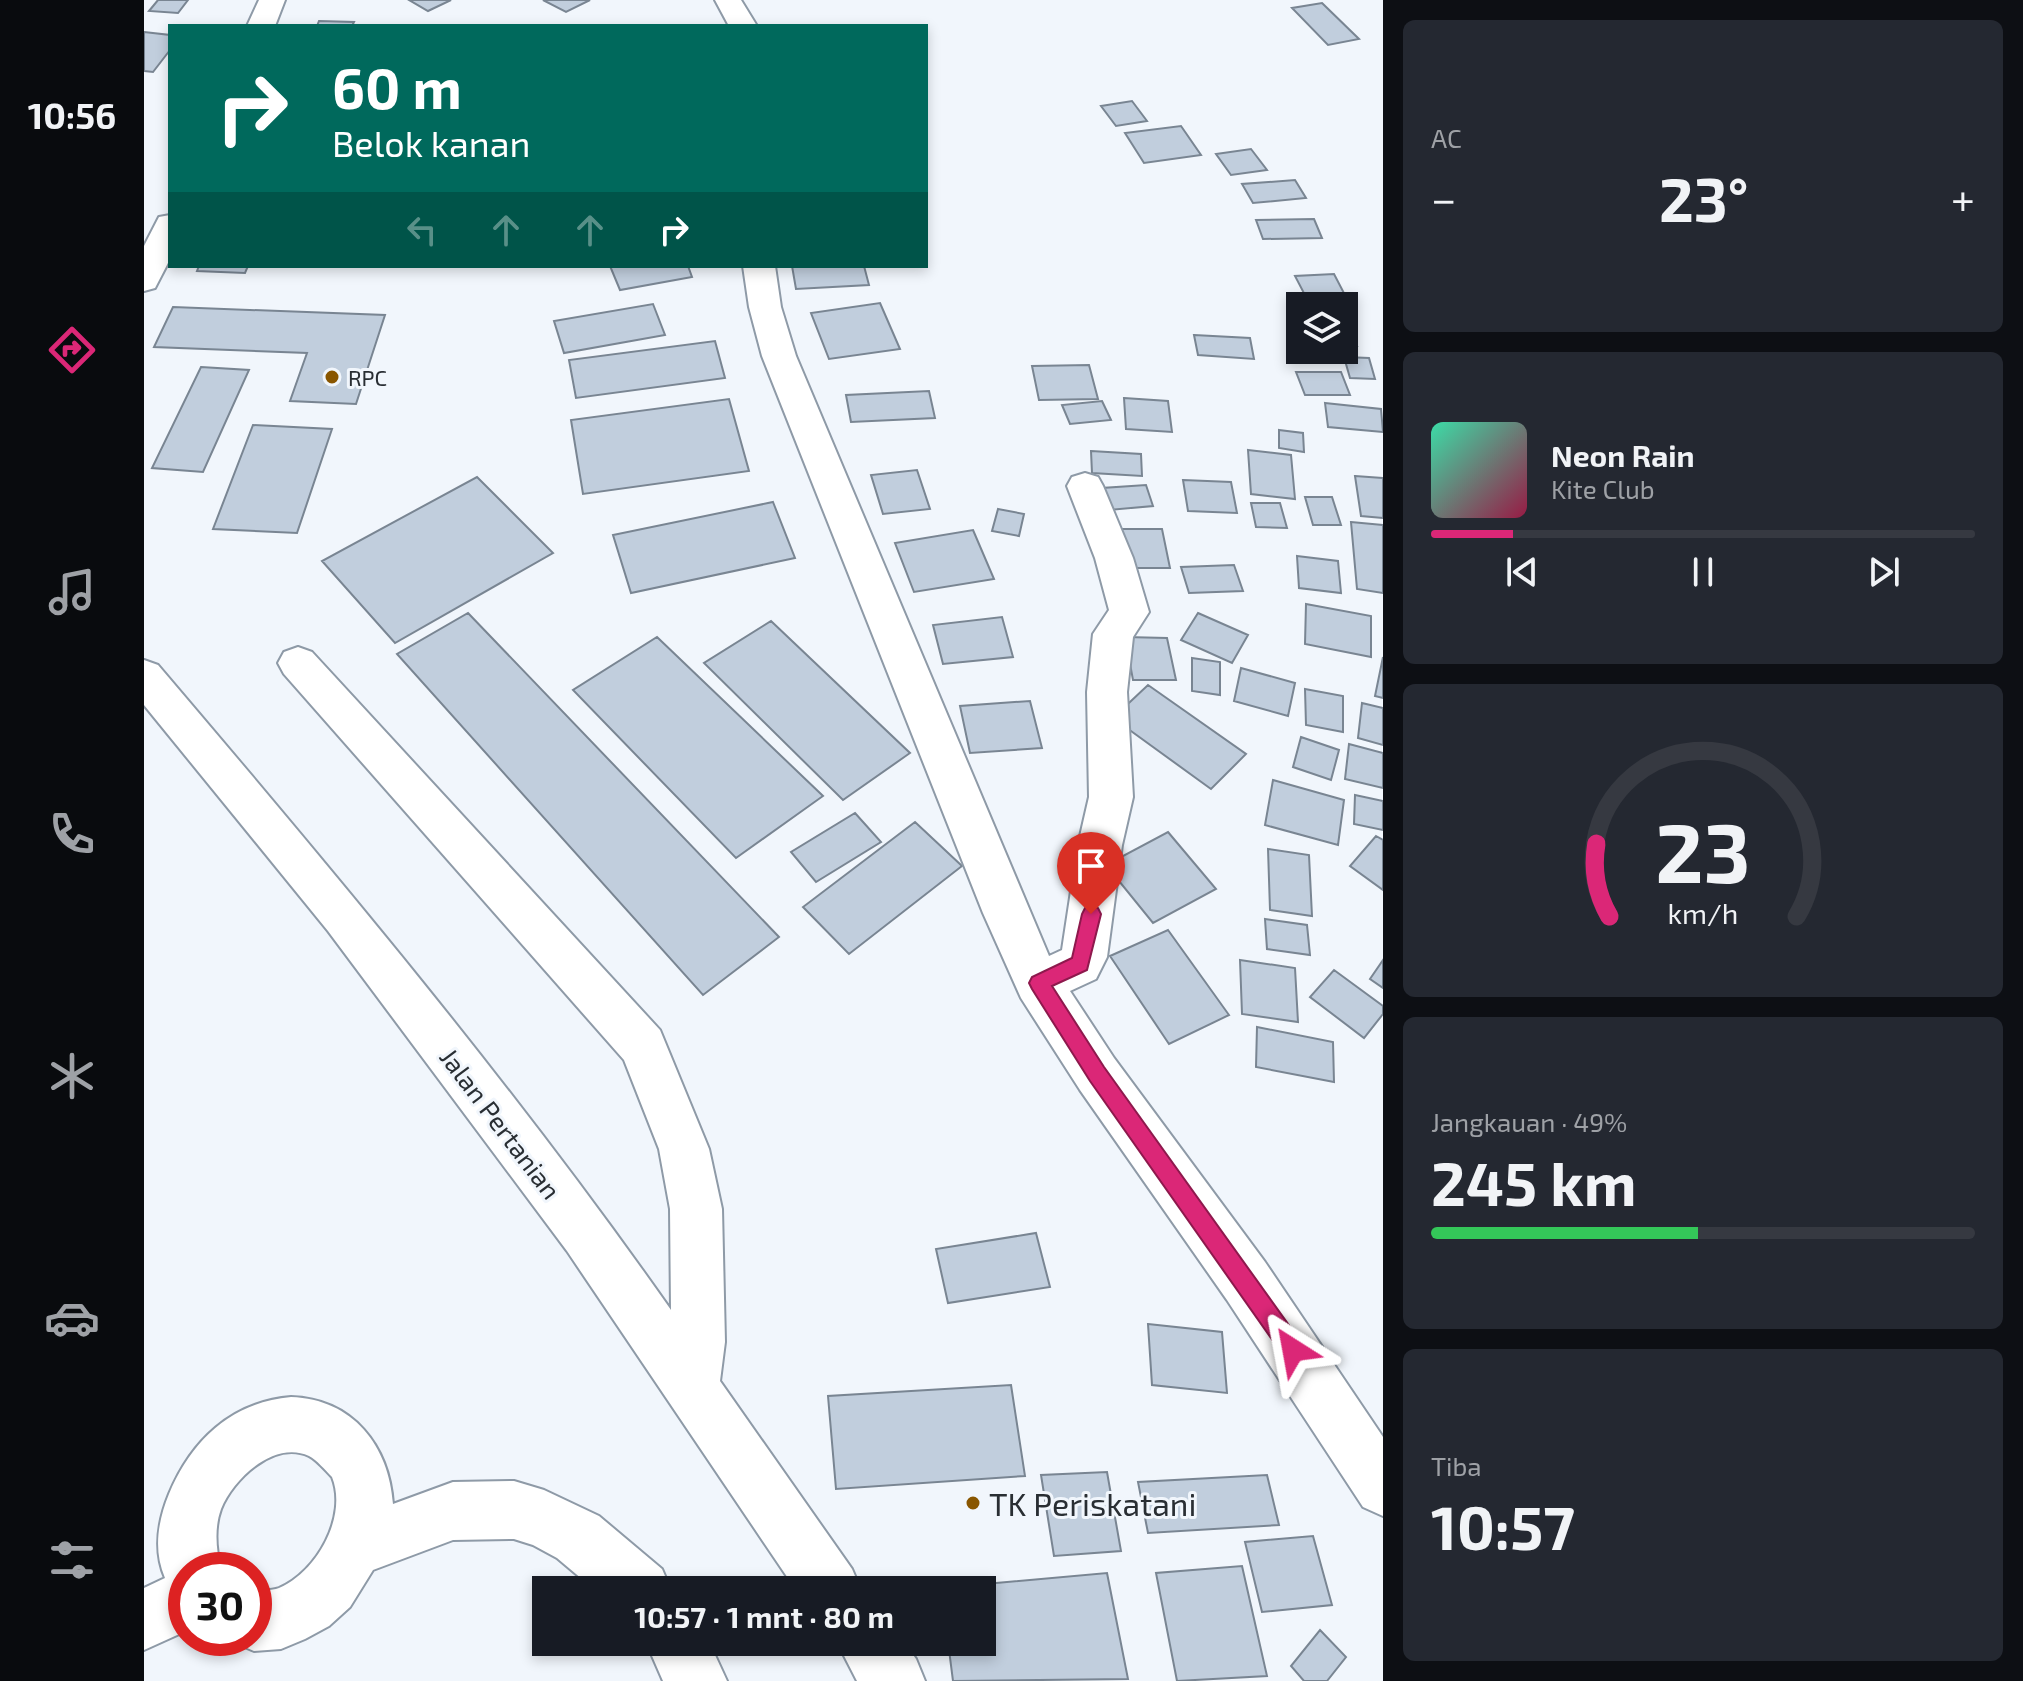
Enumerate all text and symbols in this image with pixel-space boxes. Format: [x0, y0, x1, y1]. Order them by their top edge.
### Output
text: 60 m [332, 53, 462, 120]
icon: right [200, 56, 304, 160]
text: 10:56 [28, 93, 116, 136]
text: Belok kanan [332, 121, 530, 164]
text: AC [1431, 122, 1462, 153]
text: 23° [1659, 162, 1749, 234]
text: − [1431, 171, 1457, 224]
text: + [1951, 171, 1975, 224]
icon: left [400, 208, 444, 252]
icon: ahead [484, 208, 528, 252]
icon: ahead [568, 208, 612, 252]
icon: right [652, 208, 696, 252]
map controls [1286, 292, 1358, 364]
button: layers [1286, 292, 1358, 364]
icon: directions [44, 322, 100, 378]
place label: RPC [348, 364, 387, 390]
marker: RPC [323, 368, 341, 386]
text: Neon Rain [1551, 437, 1695, 473]
text: Kite Club [1551, 473, 1655, 504]
icon: previous [1500, 550, 1544, 594]
icon: pause [1681, 550, 1725, 594]
icon: next [1862, 550, 1906, 594]
icon: music [44, 564, 100, 620]
text: 23 [1655, 799, 1751, 899]
icon: phone [44, 806, 100, 862]
pin [1057, 832, 1125, 914]
icon: arrive [1069, 844, 1113, 888]
text: km/h [1668, 895, 1738, 930]
street label: Jalan Pertanian [434, 1042, 568, 1204]
icon: climate [44, 1048, 100, 1104]
text: Jangkauan · 49% [1431, 1106, 1627, 1137]
text: 245 km [1431, 1146, 1637, 1218]
icon: car [44, 1290, 100, 1346]
position arrow [1251, 1308, 1335, 1392]
text: Tiba [1431, 1450, 1482, 1481]
place label: TK Periskatani [989, 1484, 1196, 1522]
text: 10:57 [1431, 1490, 1575, 1562]
marker: TK Periskatani [964, 1494, 982, 1512]
icon: filters [44, 1532, 100, 1588]
speed limit sign: 30 [168, 1552, 272, 1656]
text: 10:57 · 1 mnt · 80 m [634, 1598, 894, 1634]

